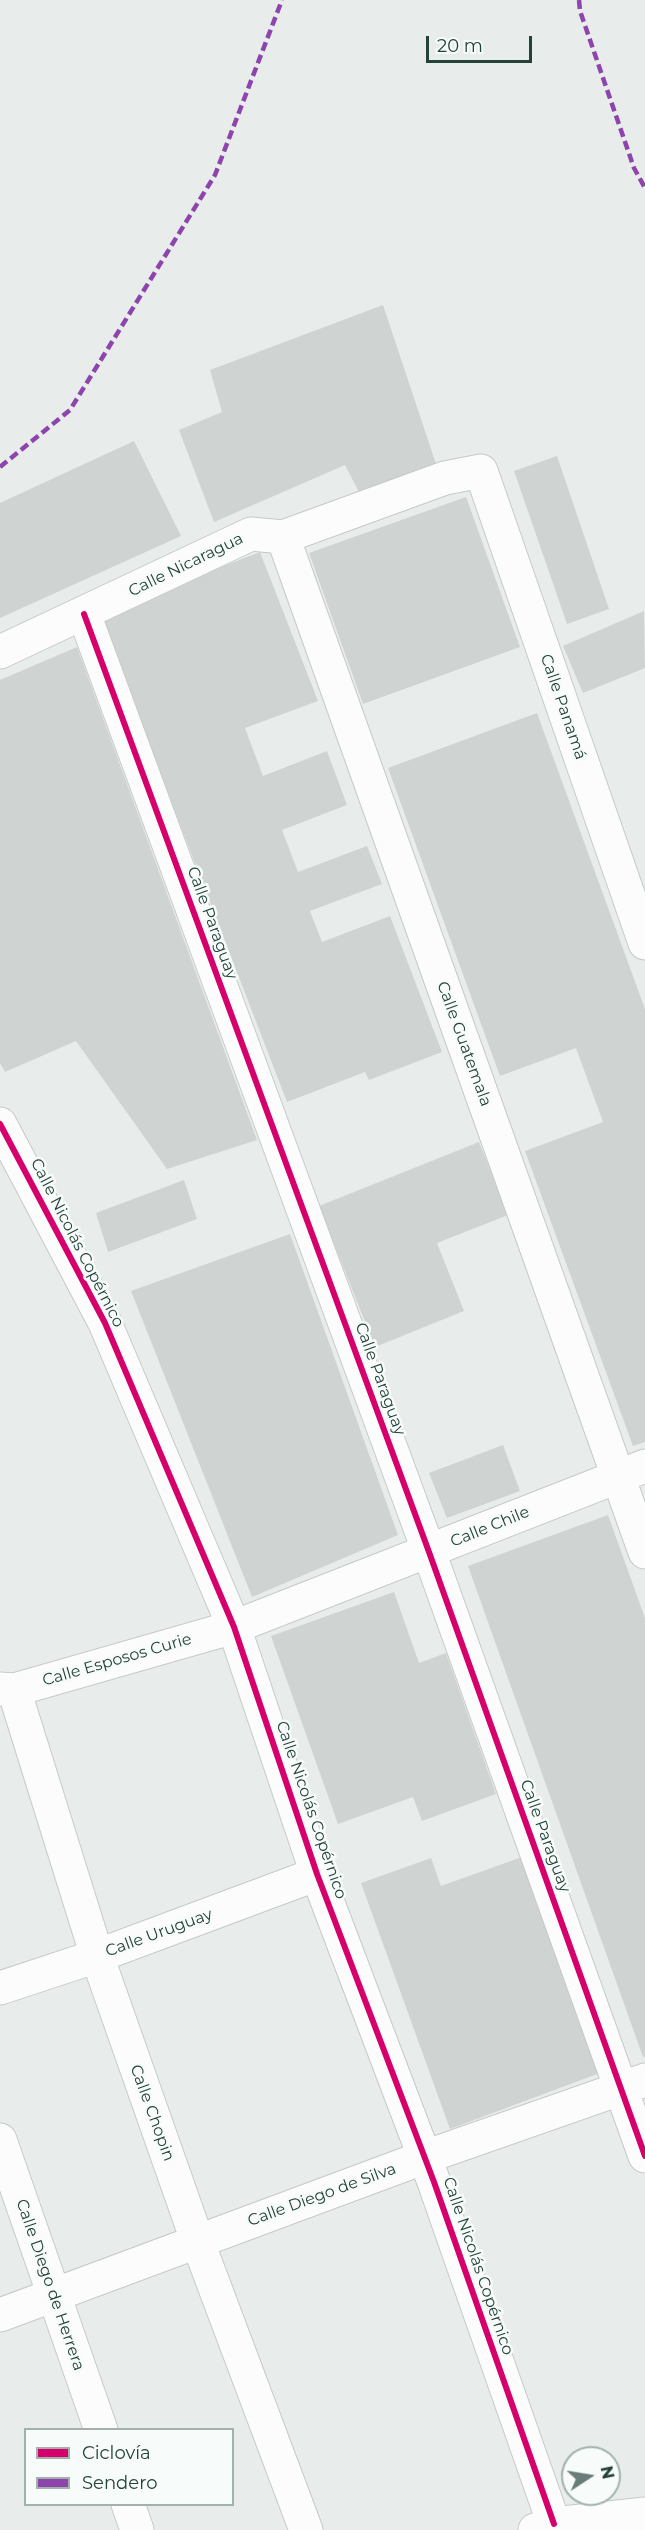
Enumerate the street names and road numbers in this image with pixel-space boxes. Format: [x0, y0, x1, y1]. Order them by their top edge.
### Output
street label: Calle Nicaragua [126, 529, 246, 601]
street label: Calle Panamá [536, 652, 590, 762]
street label: Calle Paraguay [183, 864, 241, 982]
street label: Calle Guatemala [432, 979, 496, 1109]
street label: Calle Nicolás Copérnico [26, 1155, 128, 1331]
street label: Calle Paraguay [351, 1320, 409, 1438]
street label: Calle Chile [448, 1502, 532, 1552]
street label: Calle Esposos Curie [40, 1630, 194, 1690]
street label: Calle Nicolás Copérnico [271, 1719, 351, 1901]
street label: Calle Paraguay [516, 1777, 574, 1895]
street label: Calle Uruguay [103, 1905, 215, 1961]
street label: Calle Chopin [126, 2062, 178, 2164]
street label: Calle Diego de Silva [245, 2159, 399, 2231]
street label: Calle Nicolás Copérnico [438, 2175, 518, 2357]
street label: Calle Diego de Herrera [12, 2197, 88, 2373]

